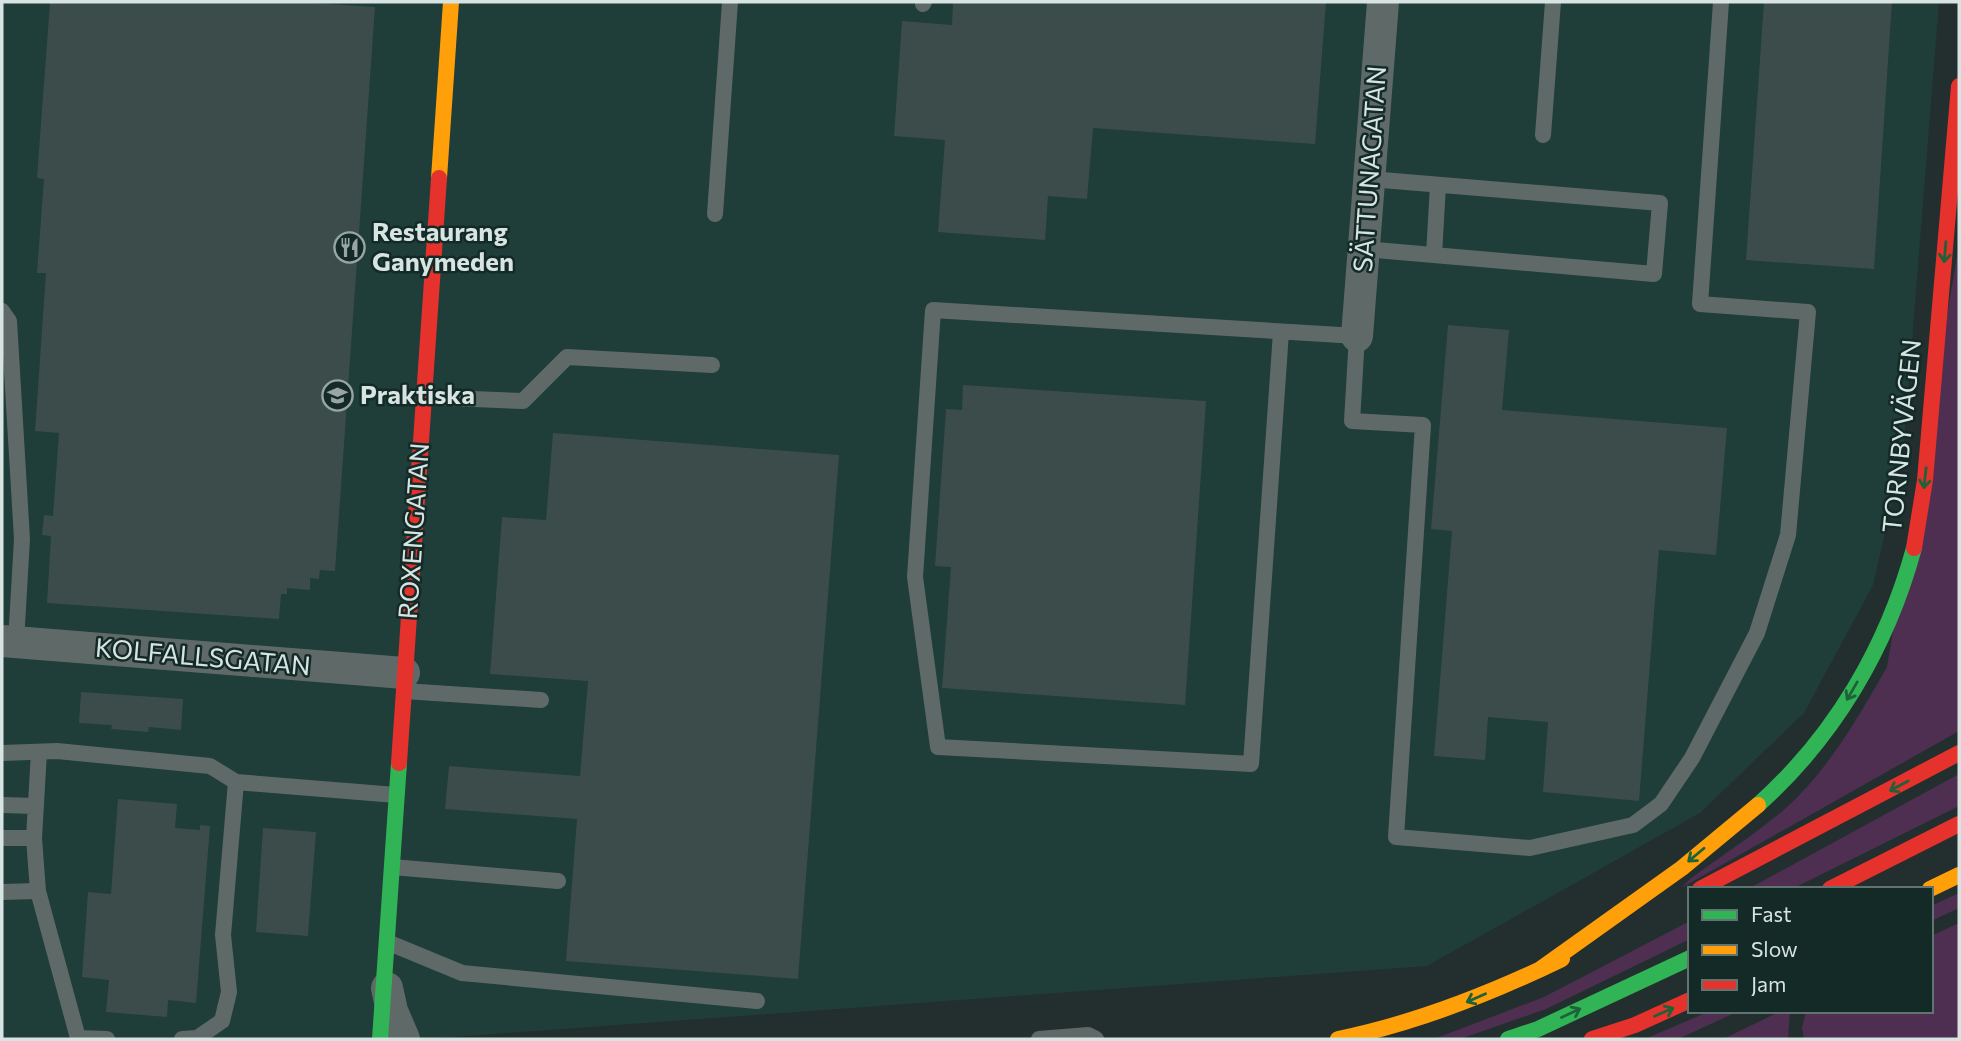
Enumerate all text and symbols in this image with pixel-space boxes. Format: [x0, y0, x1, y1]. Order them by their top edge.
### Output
street label: SÄTTUNAGATAN [1346, 65, 1391, 273]
place label: Restaurang Ganymeden [372, 215, 514, 276]
restaurant icon: Restaurang Ganymeden [332, 230, 366, 264]
one-way arrow [1938, 240, 1951, 262]
street label: TORNBYVÄGEN [1875, 337, 1926, 534]
school or university icon: Praktiska [320, 378, 354, 412]
place label: Praktiska [360, 378, 475, 409]
street label: ROXENGATAN [391, 442, 434, 620]
one-way arrow [1918, 466, 1931, 489]
street label: KOLFALLSGATAN [94, 631, 312, 680]
one-way arrow [1845, 681, 1859, 701]
one-way arrow [1889, 779, 1910, 793]
one-way arrow [1688, 848, 1706, 863]
legend [1688, 887, 1933, 1013]
text: Fast [1751, 901, 1792, 926]
text: Slow [1751, 936, 1798, 961]
text: Jam [1751, 971, 1786, 996]
one-way arrow [1466, 992, 1488, 1005]
one-way arrow [1653, 1005, 1674, 1018]
one-way arrow [1560, 1006, 1581, 1020]

